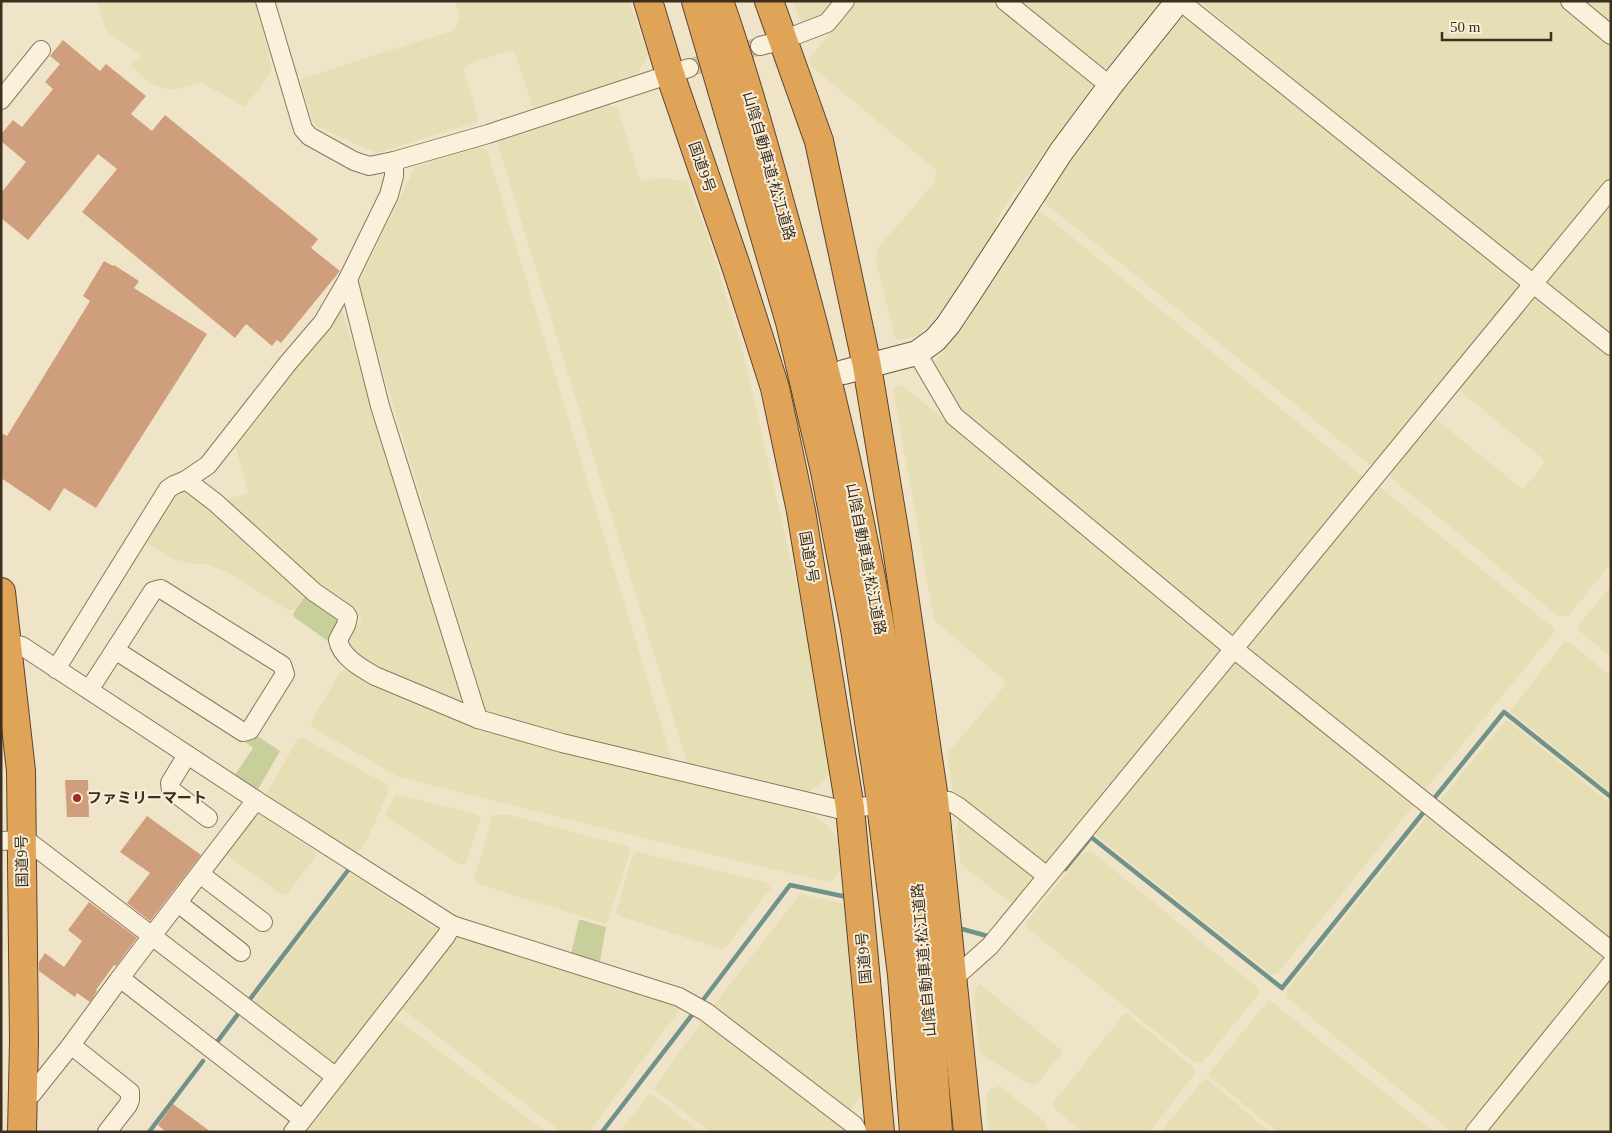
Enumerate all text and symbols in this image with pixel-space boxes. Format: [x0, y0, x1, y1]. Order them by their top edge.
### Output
scale bar [1442, 10, 1551, 42]
text: 50 m [1450, 19, 1481, 35]
street label: 山陰自動車道;松江道路 [740, 90, 798, 242]
street label: 国道9号 [686, 140, 718, 194]
street label: 山陰自動車道;松江道路 [843, 482, 889, 636]
street label: 国道9号 [797, 530, 821, 584]
place label: ファミリーマート [87, 790, 207, 806]
marker: ファミリーマート [71, 792, 83, 804]
street label: 国道9号 [14, 835, 30, 887]
street label: 山陰自動車道;松江道路 [909, 883, 939, 1037]
street label: 国道9号 [854, 931, 874, 985]

